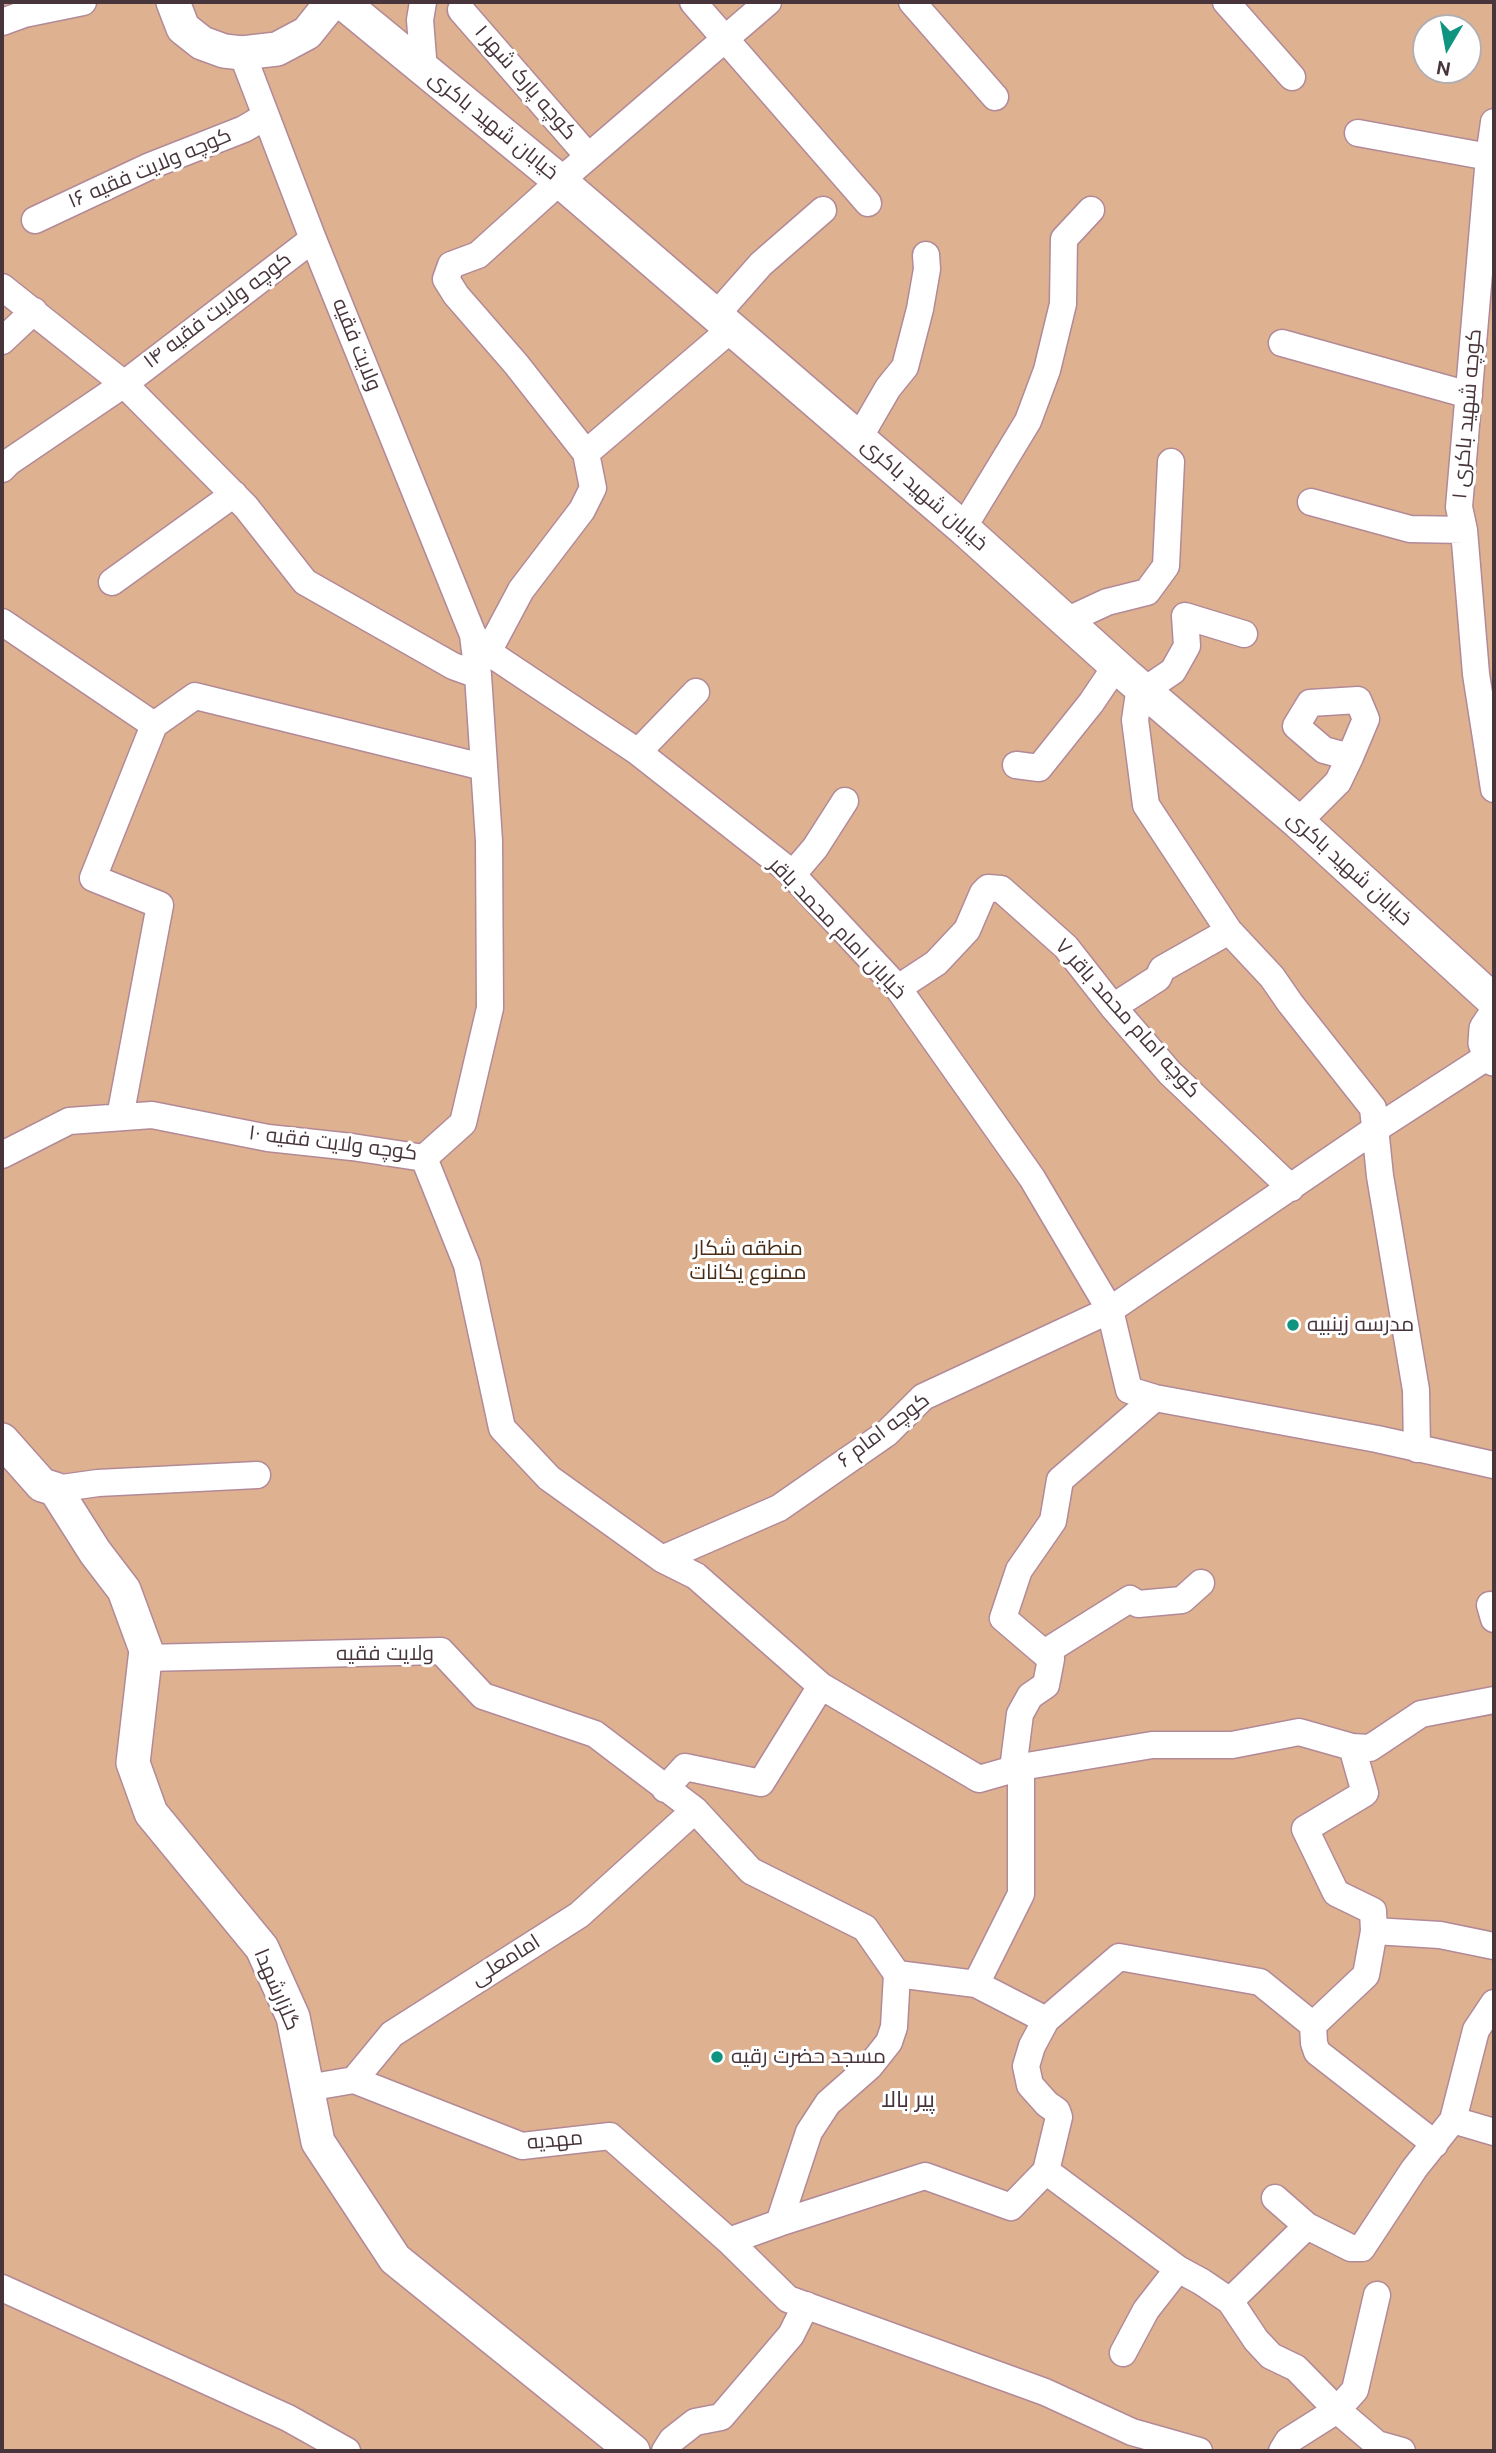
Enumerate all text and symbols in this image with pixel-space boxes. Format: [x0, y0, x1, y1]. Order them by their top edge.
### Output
north arrow [1412, 14, 1482, 84]
street label: کوچه پارک شهر ۱ [468, 21, 582, 145]
text: N [1435, 55, 1453, 82]
street label: خیابان شهید باکری [423, 66, 563, 186]
street label: کوچه ولایت فقیه ۱۶ [65, 123, 235, 215]
street label: کوچه ولایت فقیه ۱۴ [139, 247, 297, 375]
street label: ولایت فقیه [326, 295, 386, 395]
street label: کوچه شهید باکری ۱ [1448, 328, 1488, 500]
street label: خیابان شهید باکری [855, 433, 993, 557]
street label: خیابان شهید باکری [1281, 806, 1417, 932]
street label: خیابان امام محمد باقر [763, 853, 911, 1005]
street label: کوچه امام محمد باقر ۷ [1049, 934, 1205, 1104]
street label: کوچه ولایت فقیه ۱۰ [247, 1121, 419, 1167]
park label: منطقه شکار ممنوع یکانات [689, 1236, 807, 1286]
place label: مدرسه زینبیه [1307, 1312, 1414, 1338]
marker: مدرسه زینبیه [1285, 1317, 1301, 1333]
street label: کوچه امام ۶ [833, 1388, 935, 1474]
street label: ولایت فقیه [336, 1641, 434, 1667]
street label: امامعلی [467, 1930, 545, 1992]
street label: گلزارشهدا [248, 1945, 304, 2035]
place label: مسجد حضرت رقیه [731, 2044, 886, 2070]
marker: مسجد حضرت رقیه [709, 2049, 725, 2065]
district label: پیر بالا [881, 2087, 935, 2115]
street label: مهدیه [526, 2126, 584, 2156]

